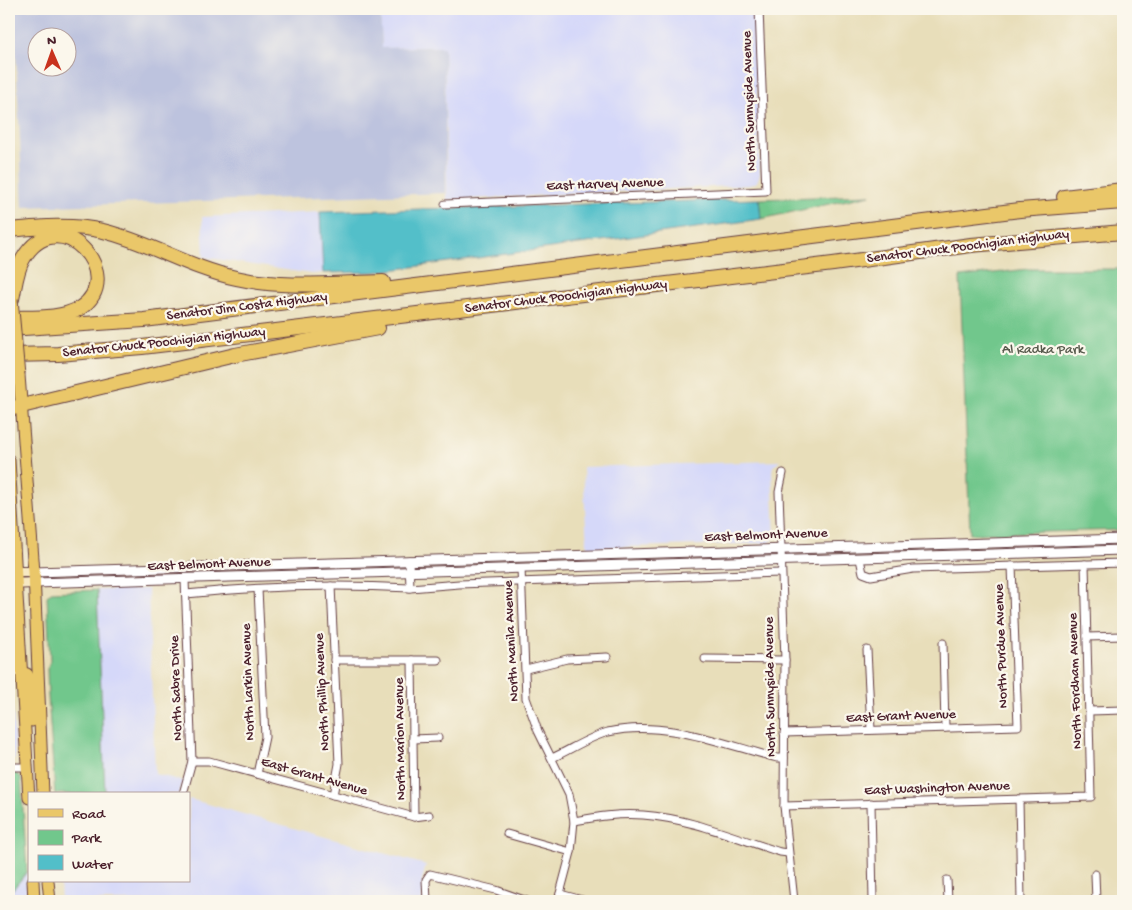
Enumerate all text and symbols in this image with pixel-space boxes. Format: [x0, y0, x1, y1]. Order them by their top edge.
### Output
north arrow [28, 28, 78, 78]
street label: North Sunnyside Avenue [739, 30, 761, 171]
text: N [47, 33, 56, 50]
street label: East Harvey Avenue [546, 174, 665, 196]
street label: Senator Chuck Poochigian Highway [866, 226, 1070, 268]
street label: Senator Chuck Poochigian Highway [464, 276, 668, 318]
street label: Senator Jim Costa Highway [166, 289, 329, 325]
street label: Senator Chuck Poochigian Highway [62, 324, 266, 362]
park label: Al Radka Park [1002, 342, 1086, 359]
street label: East Belmont Avenue [704, 525, 829, 547]
street label: East Belmont Avenue [147, 554, 272, 576]
street label: North Manila Avenue [500, 579, 524, 702]
street label: North Purdue Avenue [991, 583, 1013, 709]
street label: North Fordham Avenue [1065, 612, 1087, 749]
street label: North Sunnyside Avenue [761, 616, 781, 757]
street label: North Larkin Avenue [238, 622, 260, 741]
street label: North Phillip Avenue [311, 632, 335, 751]
street label: North Sabre Drive [167, 634, 187, 741]
street label: North Marion Avenue [391, 677, 411, 801]
street label: East Grant Avenue [846, 707, 957, 727]
street label: East Grant Avenue [259, 754, 370, 801]
street label: East Washington Avenue [864, 778, 1011, 800]
legend [28, 792, 190, 882]
text: Road [72, 806, 106, 824]
text: Park [71, 830, 102, 848]
text: Water [72, 856, 114, 874]

